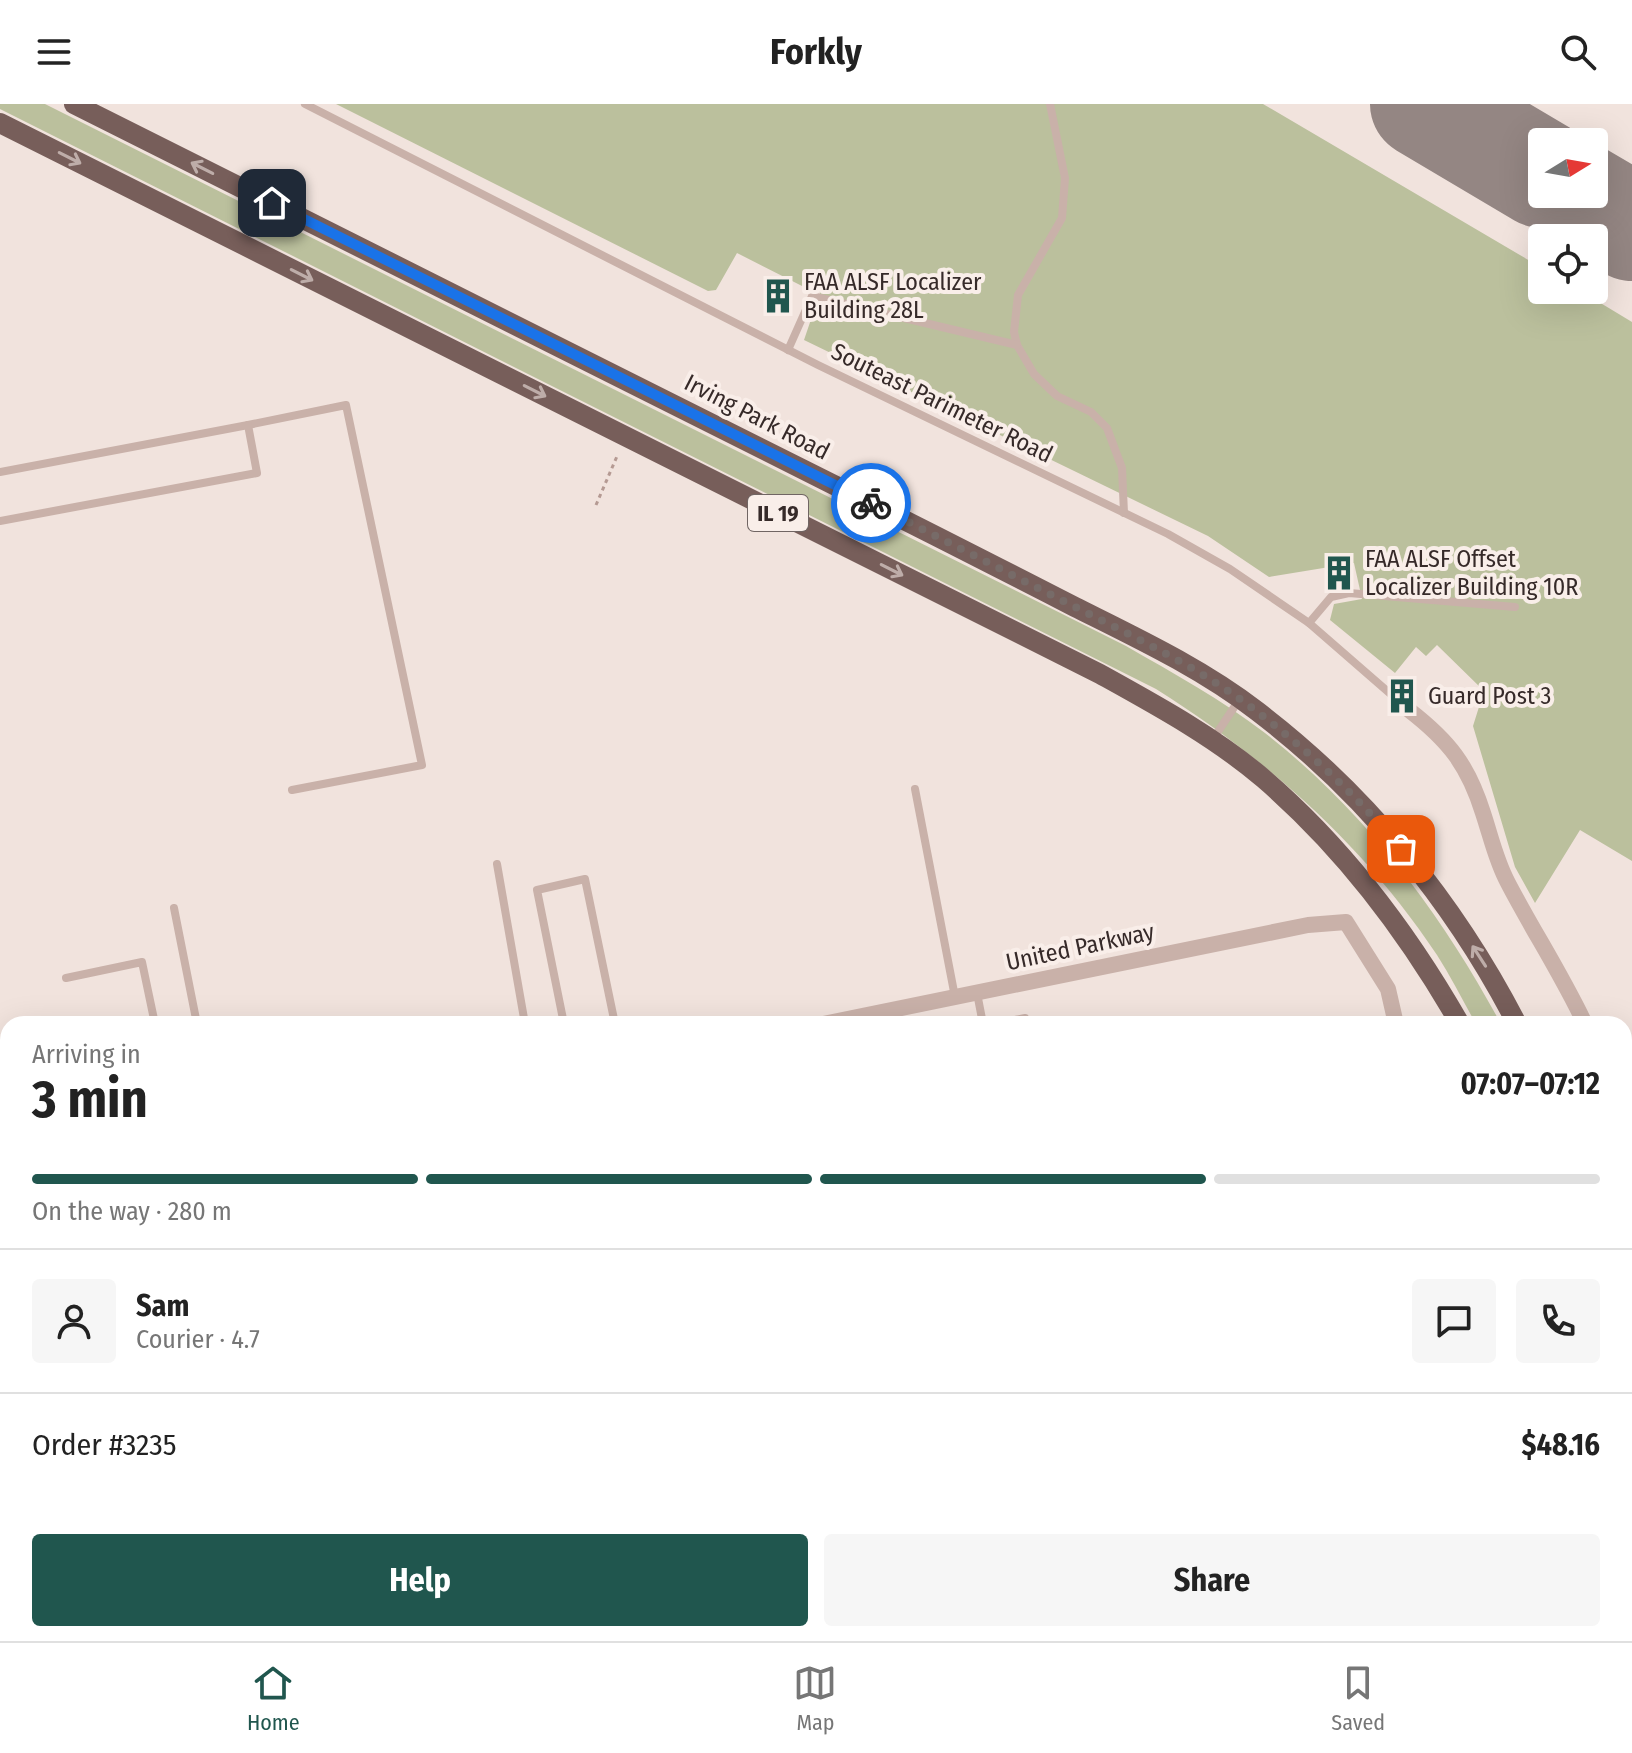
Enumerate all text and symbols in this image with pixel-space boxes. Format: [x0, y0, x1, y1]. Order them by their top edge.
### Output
icon: menu [32, 30, 76, 74]
text: Forkly [770, 30, 862, 74]
icon: search [1556, 30, 1600, 74]
north arrow [1528, 128, 1608, 208]
map controls [1528, 128, 1608, 304]
one-way arrow [57, 151, 81, 166]
one-way arrow [190, 160, 214, 175]
pin [238, 169, 306, 237]
icon: home [250, 181, 294, 225]
button: locate [1528, 224, 1608, 304]
one-way arrow [290, 267, 314, 283]
place label: FAA ALSF Localizer Building 28L [804, 268, 982, 324]
building icon: FAA ALSF Localizer Building 28L [759, 277, 797, 315]
street label: Souteast Parimeter Road [827, 337, 1057, 469]
street label: Irving Park Road [680, 368, 834, 466]
one-way arrow [522, 384, 546, 399]
courier [831, 463, 911, 543]
icon: bike [849, 481, 893, 525]
road number: IL 19 [748, 495, 808, 531]
place label: FAA ALSF Offset Localizer Building 10R [1365, 545, 1578, 601]
building icon: FAA ALSF Offset Localizer Building 10R [1320, 554, 1358, 592]
one-way arrow [880, 563, 904, 579]
building icon: Guard Post 3 [1383, 677, 1421, 715]
place label: Guard Post 3 [1428, 682, 1551, 710]
pin [1367, 815, 1435, 883]
icon: bag [1379, 827, 1423, 871]
street label: United Parkway [1003, 918, 1157, 976]
one-way arrow [1471, 945, 1487, 968]
text: Arriving in [32, 1039, 141, 1070]
text: 07:07–07:12 [1461, 1066, 1600, 1102]
text: 3 min [32, 1068, 148, 1131]
text: On the way · 280 m [32, 1196, 232, 1227]
button: person [32, 1279, 116, 1363]
button: chat [1412, 1279, 1496, 1363]
button: phone [1516, 1279, 1600, 1363]
text: Sam [136, 1288, 189, 1324]
text: Courier · 4.7 [136, 1324, 260, 1355]
text: Order #3235 [32, 1427, 177, 1463]
text: $48.16 [1522, 1427, 1600, 1463]
button: Help [32, 1534, 808, 1626]
button: Share [824, 1534, 1600, 1626]
tab: Home [247, 1661, 300, 1736]
tab: Map [793, 1661, 837, 1736]
tab: Saved [1331, 1661, 1385, 1736]

